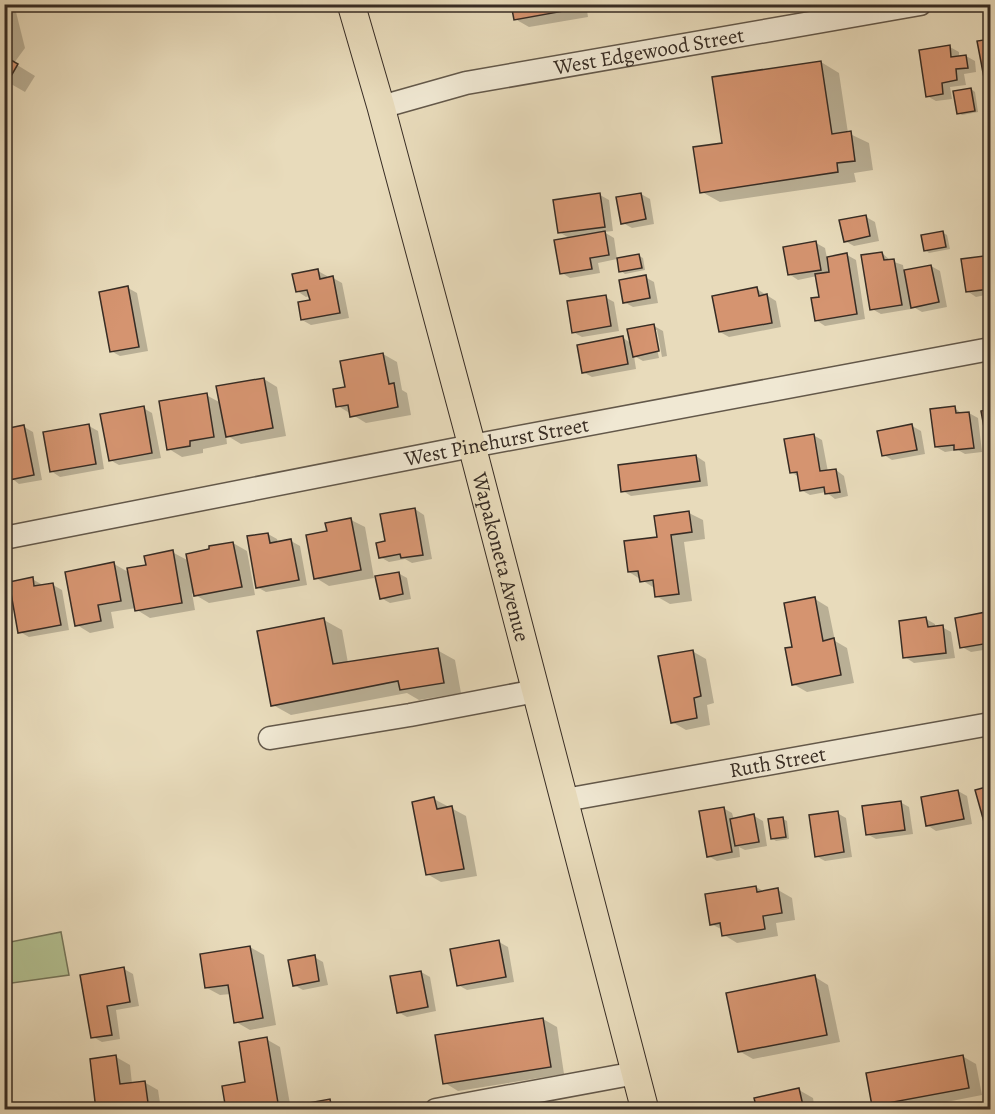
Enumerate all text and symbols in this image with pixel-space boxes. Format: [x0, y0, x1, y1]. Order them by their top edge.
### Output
street label: West Edgewood Street [551, 21, 746, 82]
street label: West Pinehurst Street [401, 410, 591, 473]
street label: Wapakoneta Avenue [465, 469, 536, 645]
street label: Ruth Street [727, 740, 828, 784]

